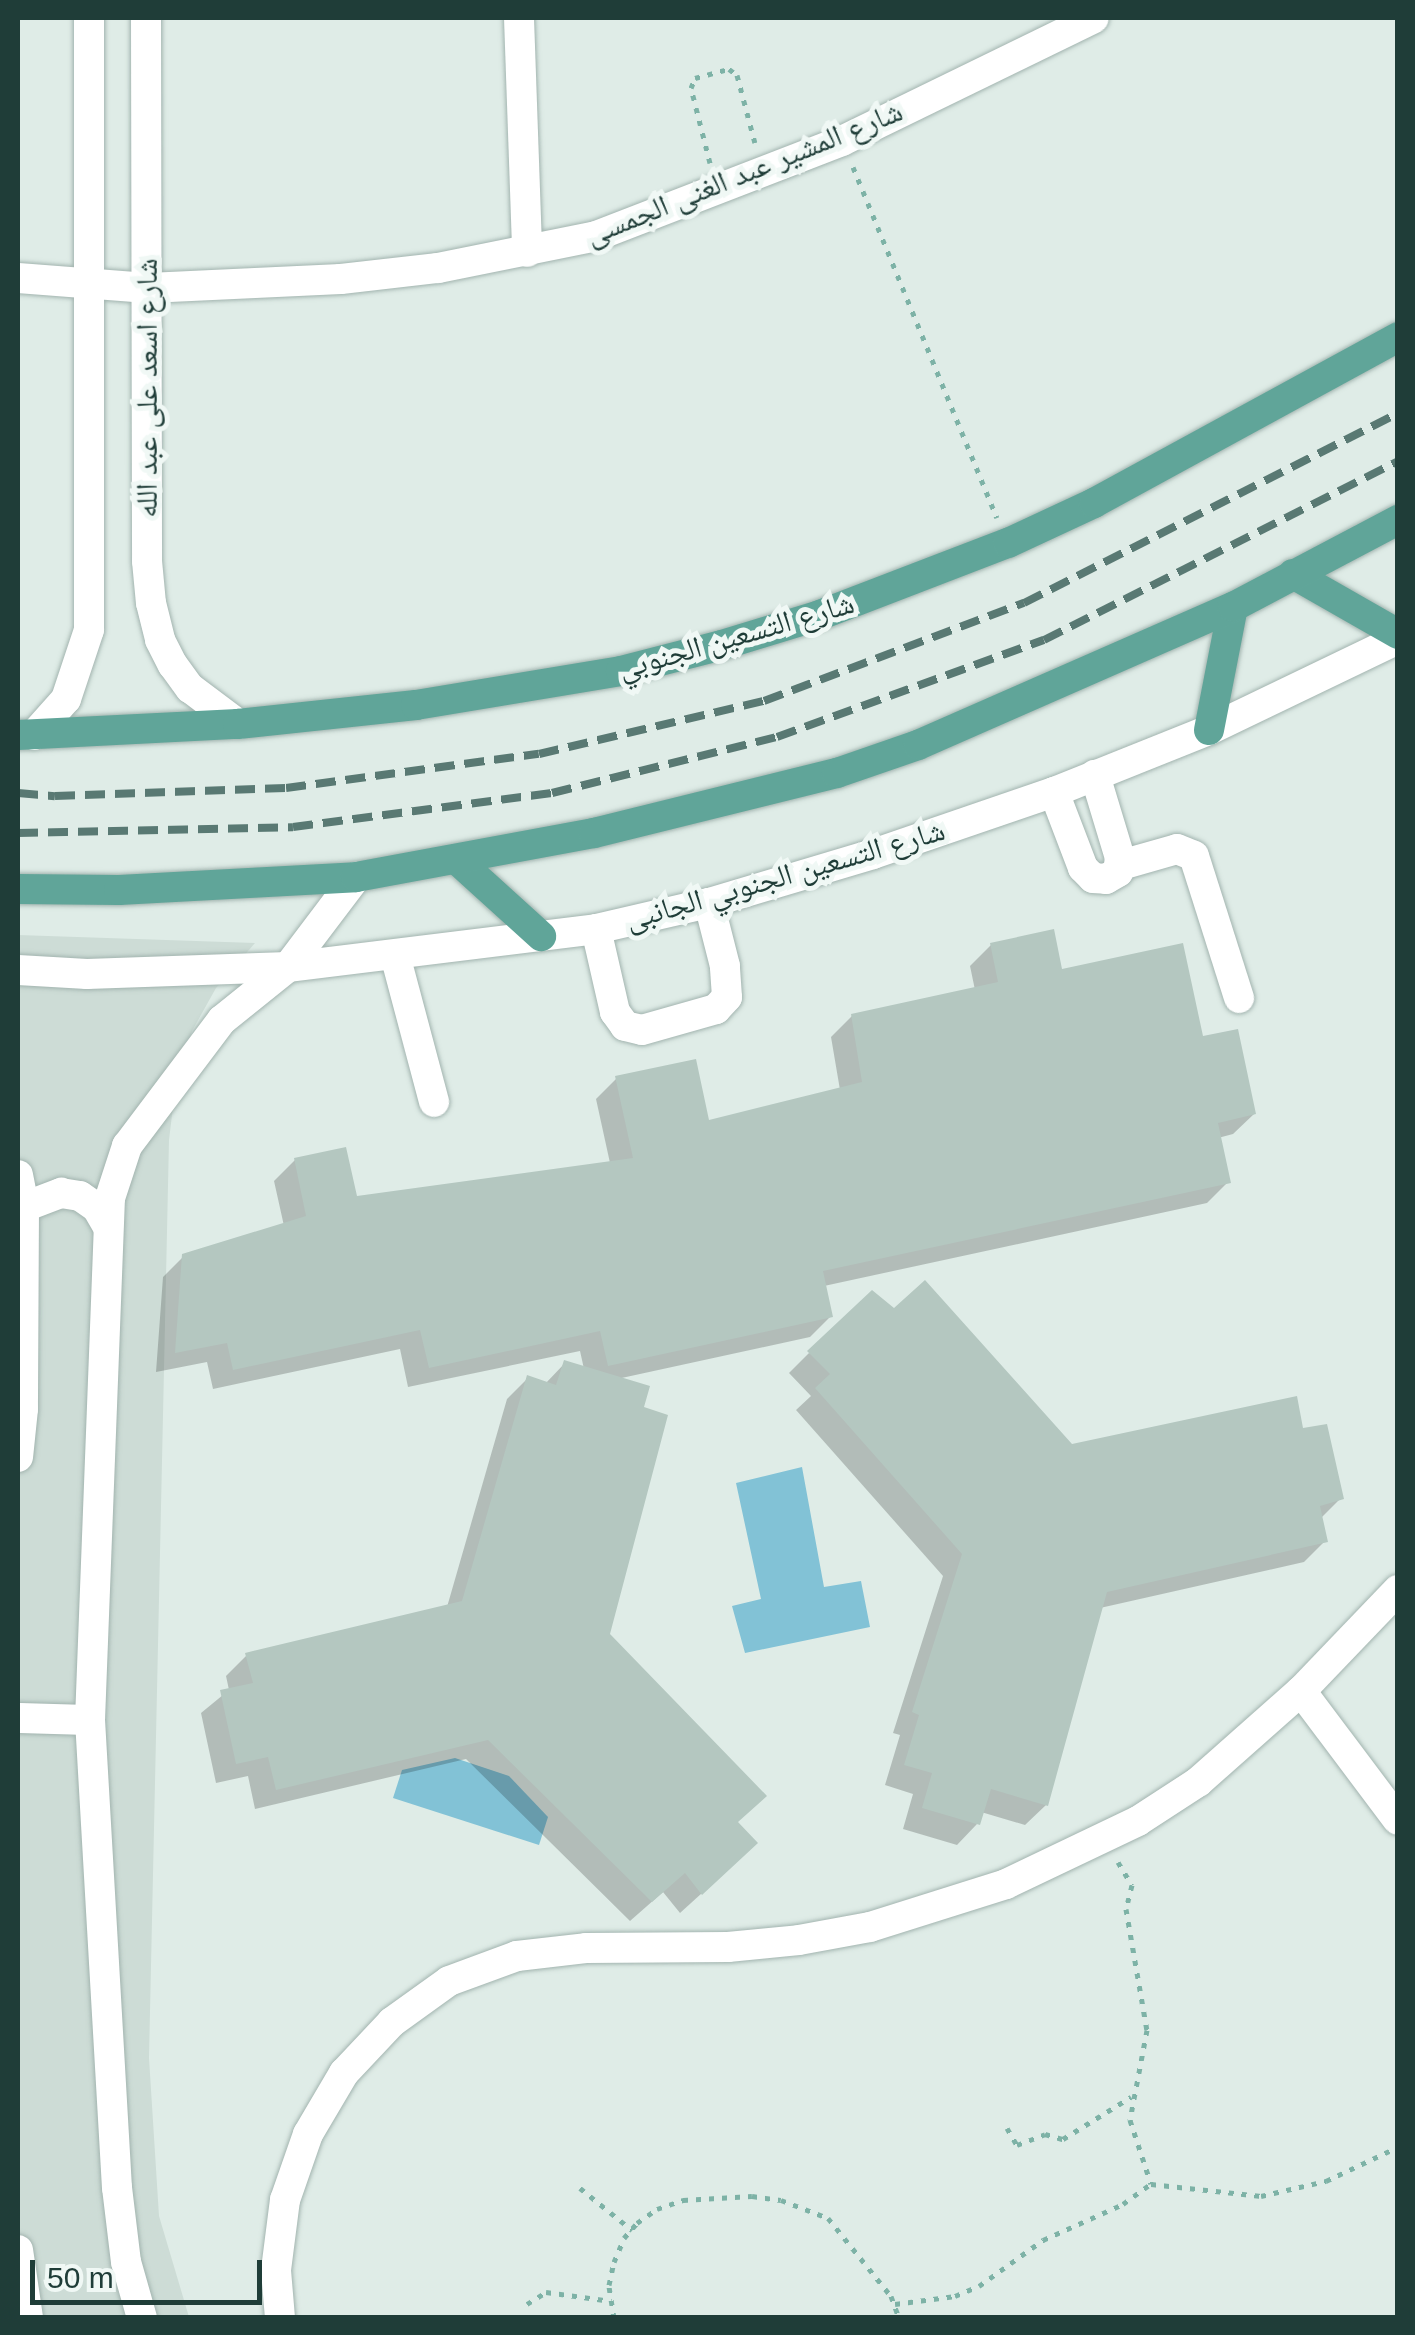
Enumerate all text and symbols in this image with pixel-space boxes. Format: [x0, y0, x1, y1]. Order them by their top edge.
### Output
street label: شارع المشير عبد الغنى الجمسى [580, 93, 908, 253]
street label: شارع اسعد على عبد الله [129, 258, 165, 518]
street label: شارع التسعين الجنوبي [614, 585, 858, 687]
street label: شارع التسعين الجنوبي الجانبى [621, 812, 949, 938]
scale bar [35, 2240, 268, 2302]
text: 50 m [47, 2261, 114, 2294]

